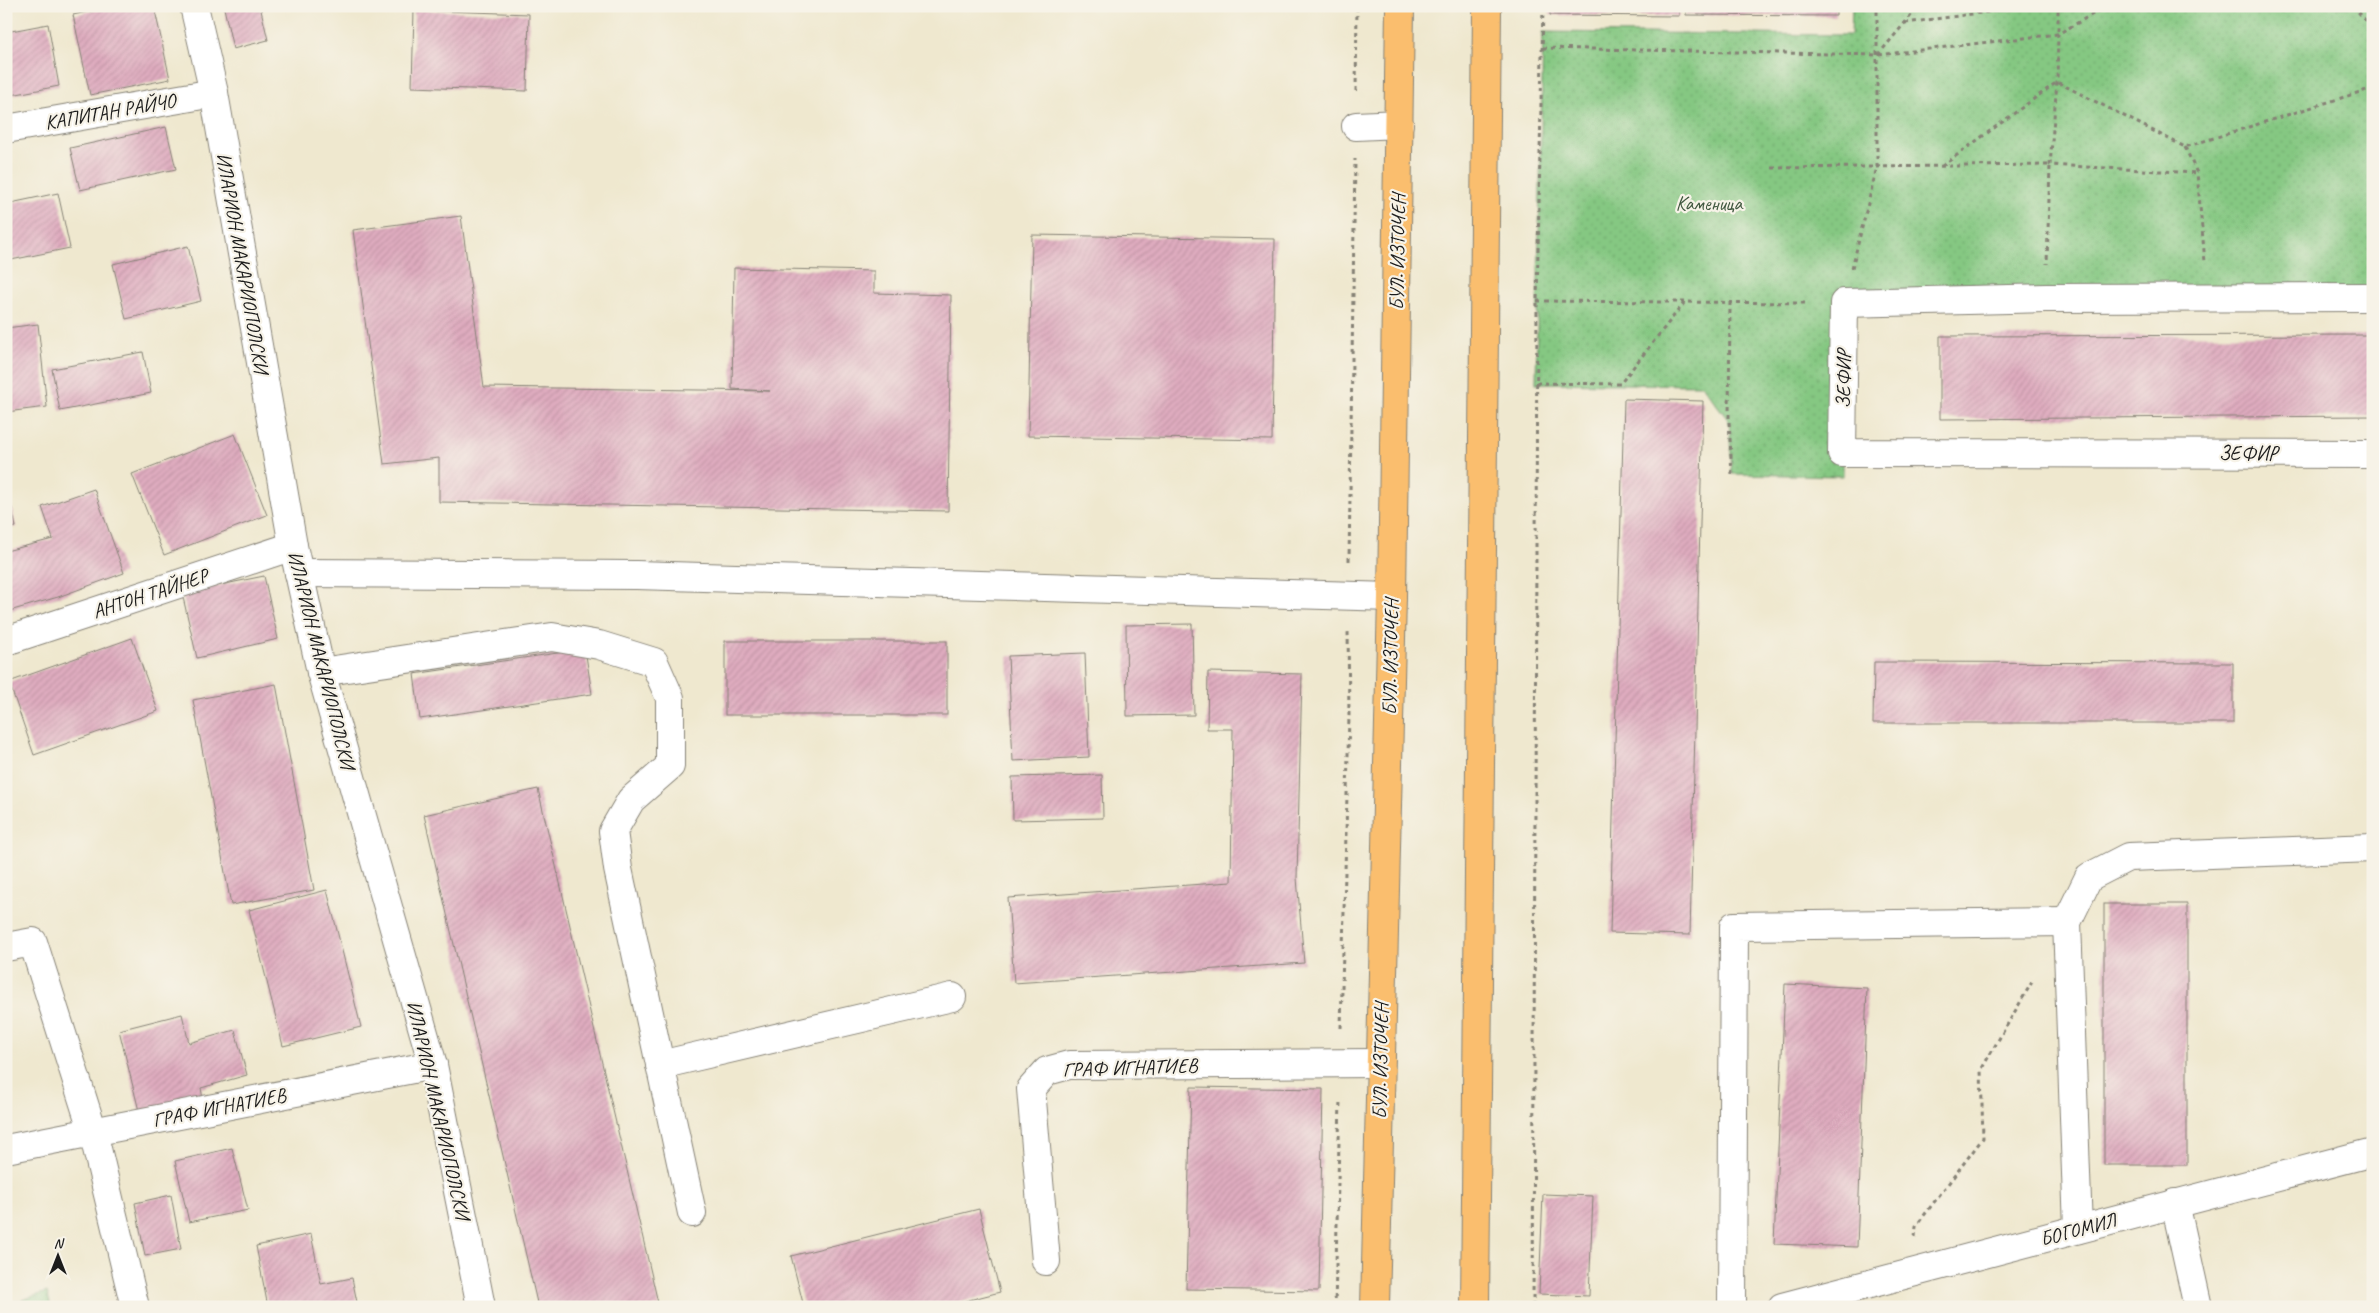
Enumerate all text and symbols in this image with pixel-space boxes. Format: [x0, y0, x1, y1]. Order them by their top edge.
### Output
street label: КАПИТАН РАЙЧО [43, 87, 179, 135]
street label: ИЛАРИОН МАКАРИОПОЛСКИ [211, 151, 275, 379]
street label: БУЛ. ИЗТОЧЕН [1384, 190, 1411, 310]
park label: Каменица [1676, 191, 1744, 216]
street label: ЗЕФИР [1830, 347, 1857, 409]
street label: ЗЕФИР [2219, 441, 2280, 466]
street label: ИЛАРИОН МАКАРИОПОЛСКИ [282, 548, 362, 775]
street label: АНТОН ТАЙНЕР [89, 562, 213, 624]
street label: БУЛ. ИЗТОЧЕН [1377, 595, 1404, 715]
street label: ИЛАРИОН МАКАРИОПОЛСКИ [401, 998, 477, 1225]
street label: БУЛ. ИЗТОЧЕН [1367, 999, 1394, 1119]
street label: ГРАФ ИГНАТИЕВ [1062, 1053, 1200, 1082]
street label: ГРАФ ИГНАТИЕВ [151, 1082, 289, 1133]
street label: БОГОМИЛ [2037, 1207, 2121, 1252]
north arrow [32, 1230, 82, 1280]
text: N [54, 1235, 65, 1252]

